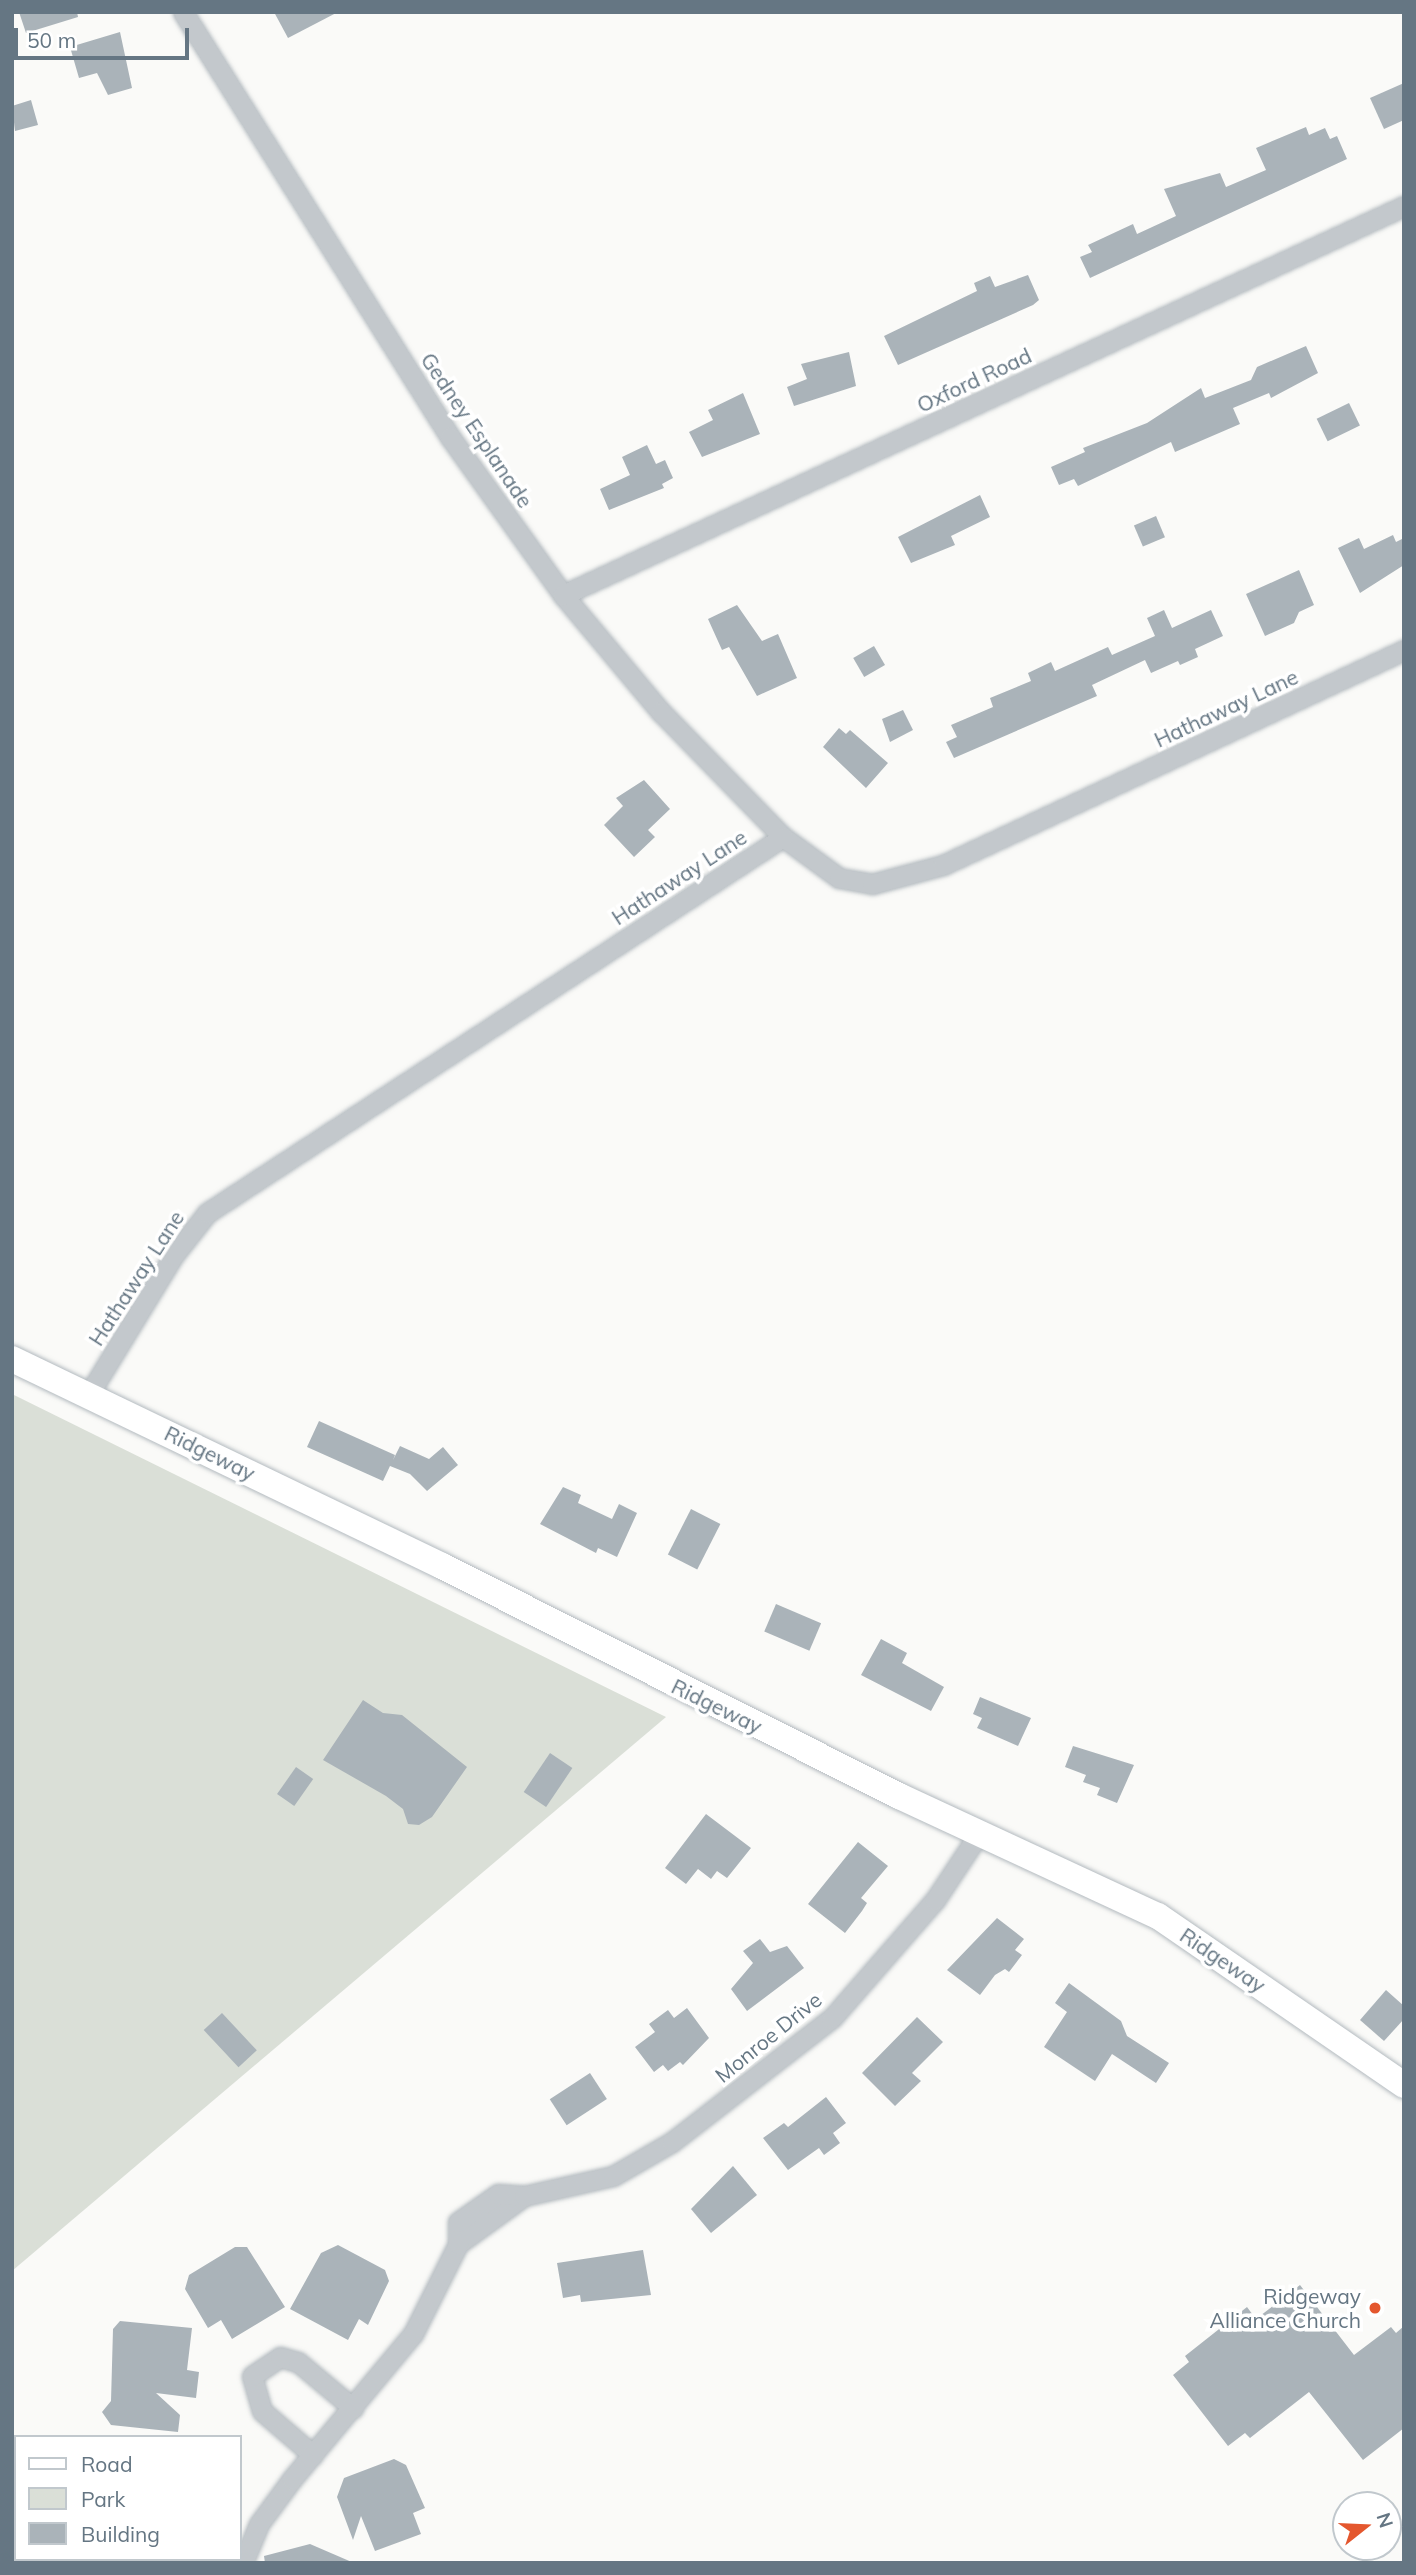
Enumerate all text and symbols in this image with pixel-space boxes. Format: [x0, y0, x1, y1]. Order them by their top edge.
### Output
scale bar [18, 14, 192, 58]
text: 50 m [27, 27, 76, 53]
street label: Oxford Road [913, 343, 1035, 417]
street label: Gedney Esplanade [416, 348, 538, 512]
street label: Hathaway Lane [1150, 664, 1302, 752]
street label: Hathaway Lane [607, 824, 751, 930]
street label: Hathaway Lane [83, 1206, 189, 1350]
street label: Ridgeway [161, 1420, 259, 1486]
street label: Ridgeway [668, 1673, 766, 1739]
street label: Ridgeway [1175, 1922, 1271, 1998]
street label: Monroe Drive [710, 1986, 826, 2088]
place label: Ridgeway Alliance Church [1210, 2283, 1361, 2333]
marker: Ridgeway Alliance Church [1367, 2300, 1383, 2316]
legend [14, 2435, 242, 2561]
text: Road [81, 2451, 132, 2477]
text: Park [81, 2486, 125, 2512]
north arrow [1332, 2491, 1402, 2561]
text: N [1371, 2510, 1399, 2531]
text: Building [81, 2521, 160, 2547]

